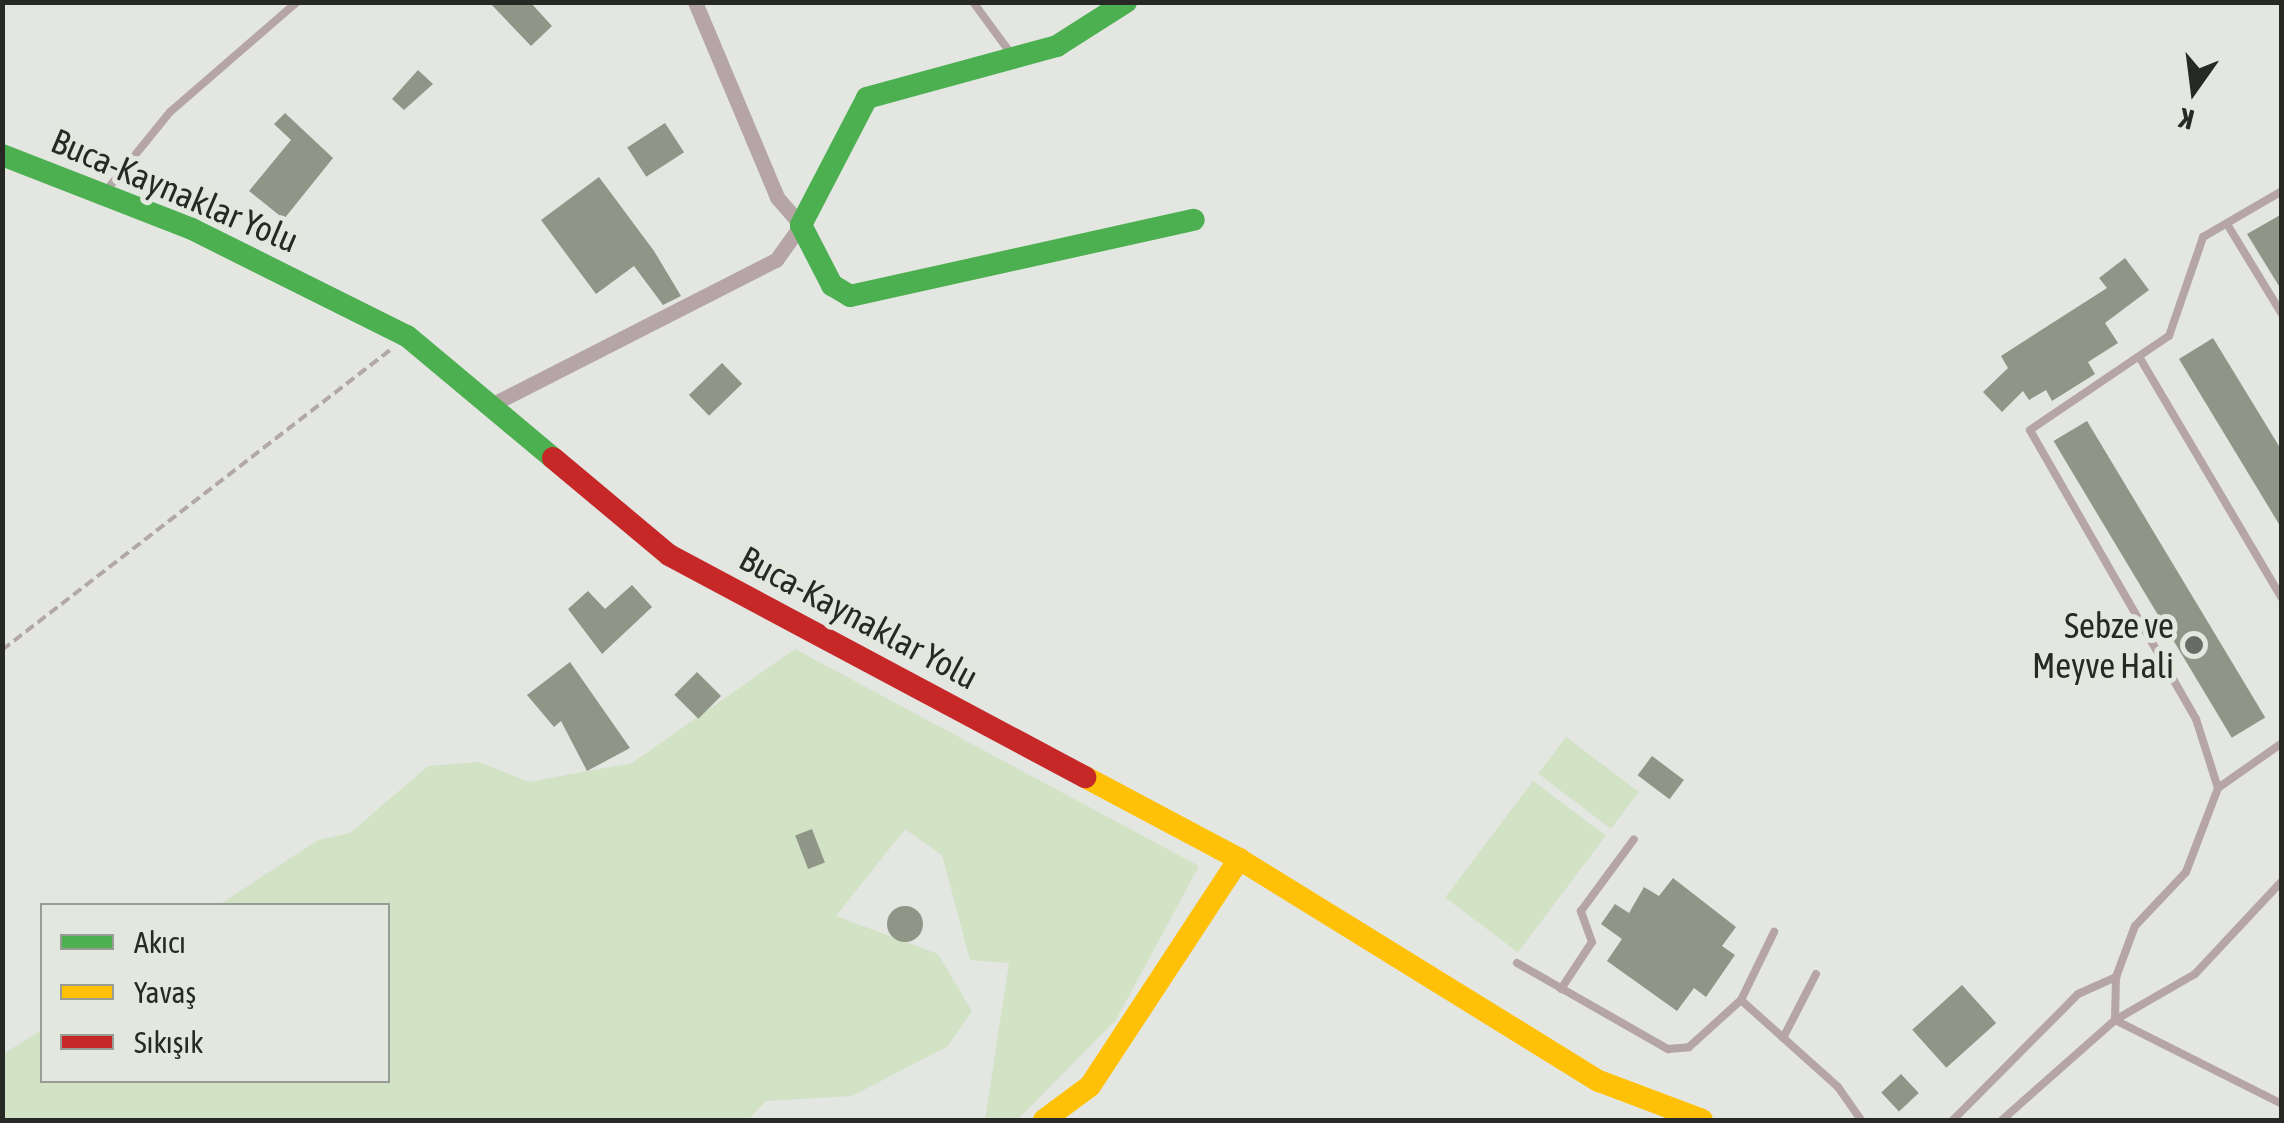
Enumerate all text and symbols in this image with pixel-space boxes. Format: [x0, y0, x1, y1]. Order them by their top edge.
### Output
north arrow [2144, 40, 2244, 140]
text: K [2176, 102, 2197, 136]
street label: Buca-Kaynaklar Yolu [45, 119, 305, 261]
street label: Buca-Kaynaklar Yolu [733, 536, 985, 698]
place label: Sebze ve Meyve Hali [2032, 604, 2174, 686]
marker: Sebze ve Meyve Hali [2183, 634, 2205, 656]
legend [40, 903, 390, 1083]
text: Akıcı [134, 925, 186, 959]
text: Yavaş [134, 975, 196, 1009]
text: Sıkışık [134, 1025, 203, 1059]

